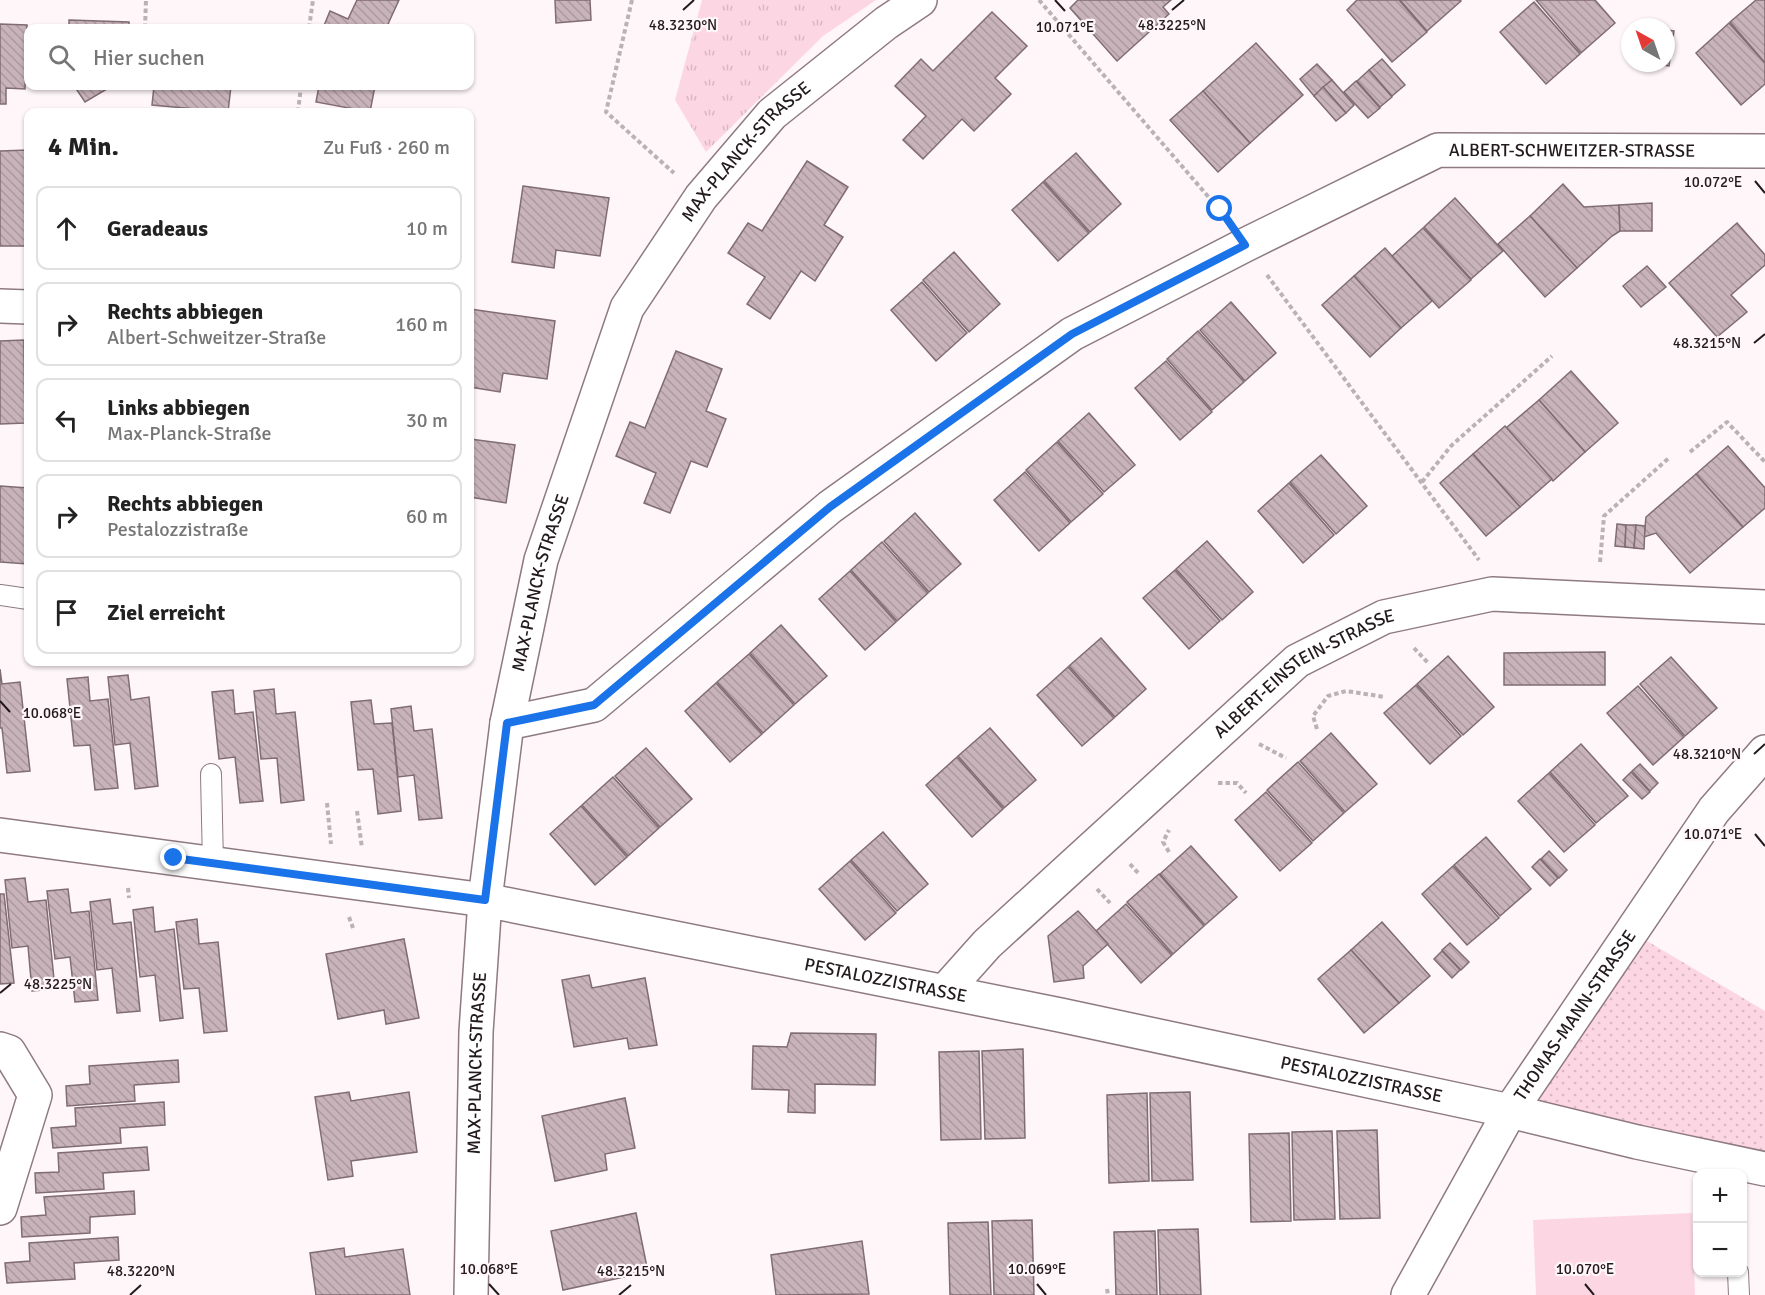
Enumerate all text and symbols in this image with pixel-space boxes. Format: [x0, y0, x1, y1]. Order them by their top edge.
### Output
text: 48.3230°N [649, 16, 717, 34]
text: 48.3225°N [1138, 16, 1206, 34]
text: 10.071°E [1036, 18, 1094, 36]
north arrow [1621, 18, 1675, 72]
search box [24, 24, 474, 90]
icon: search [45, 41, 78, 74]
text: Hier suchen [93, 44, 205, 71]
street label: MAX-PLANCK-STRASSE [677, 77, 815, 226]
text: 4 Min. [48, 131, 119, 163]
text: Zu Fuß · 260 m [323, 135, 450, 160]
street label: ALBERT-SCHWEITZER-STRASSE [1449, 139, 1695, 162]
text: 10.072°E [1684, 173, 1742, 191]
route start [1206, 195, 1232, 221]
icon: ahead [50, 212, 83, 245]
text: Geradeaus [107, 215, 208, 242]
text: 10 m [406, 216, 448, 241]
text: Rechts abbiegen [107, 298, 263, 325]
icon: right [50, 308, 83, 341]
text: 160 m [395, 312, 448, 337]
text: Albert-Schweitzer-Straße [107, 325, 326, 350]
text: 48.3215°N [1673, 334, 1741, 352]
text: Links abbiegen [107, 394, 250, 421]
icon: left [50, 404, 83, 437]
text: 30 m [406, 408, 448, 433]
text: Max-Planck-Straße [107, 421, 272, 446]
text: Rechts abbiegen [107, 490, 263, 517]
street label: MAX-PLANCK-STRASSE [507, 491, 574, 673]
icon: right [50, 500, 83, 533]
text: 60 m [406, 504, 448, 529]
text: Pestalozzistraße [107, 517, 248, 542]
icon: arrive [50, 596, 83, 629]
text: Ziel erreicht [107, 599, 225, 626]
street label: ALBERT-EINSTEIN-STRASSE [1209, 604, 1396, 743]
text: 10.068°E [23, 704, 81, 722]
text: 48.3210°N [1673, 745, 1741, 763]
text: 10.071°E [1684, 825, 1742, 843]
route end [160, 844, 186, 870]
street label: THOMAS-MANN-STRASSE [1509, 926, 1641, 1105]
street label: PESTALOZZISTRASSE [803, 953, 969, 1007]
street label: MAX-PLANCK-STRASSE [463, 971, 491, 1155]
text: 48.3225°N [24, 975, 92, 993]
street label: PESTALOZZISTRASSE [1278, 1051, 1445, 1107]
map controls [1693, 1169, 1747, 1277]
button: + [1693, 1169, 1747, 1223]
button: − [1693, 1223, 1747, 1277]
text: 10.068°E [460, 1260, 518, 1278]
text: 10.069°E [1008, 1260, 1066, 1278]
text: 10.070°E [1556, 1260, 1614, 1278]
text: 48.3220°N [107, 1262, 175, 1280]
text: 48.3215°N [597, 1262, 665, 1280]

